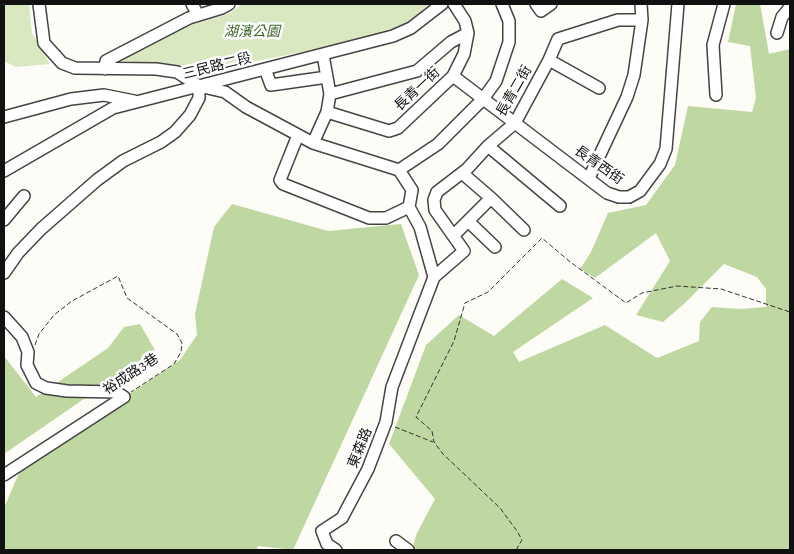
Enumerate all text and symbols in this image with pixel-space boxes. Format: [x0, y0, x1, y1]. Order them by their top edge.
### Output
park label: 湖濱公園 [224, 24, 280, 40]
street label: 三民路二段 [181, 49, 253, 83]
street label: 長青二街 [493, 63, 535, 119]
street label: 長青一街 [391, 64, 443, 114]
street label: 長青西街 [571, 142, 627, 188]
street label: 裕成路3巷 [100, 350, 162, 398]
street label: 東森路 [344, 425, 376, 471]

